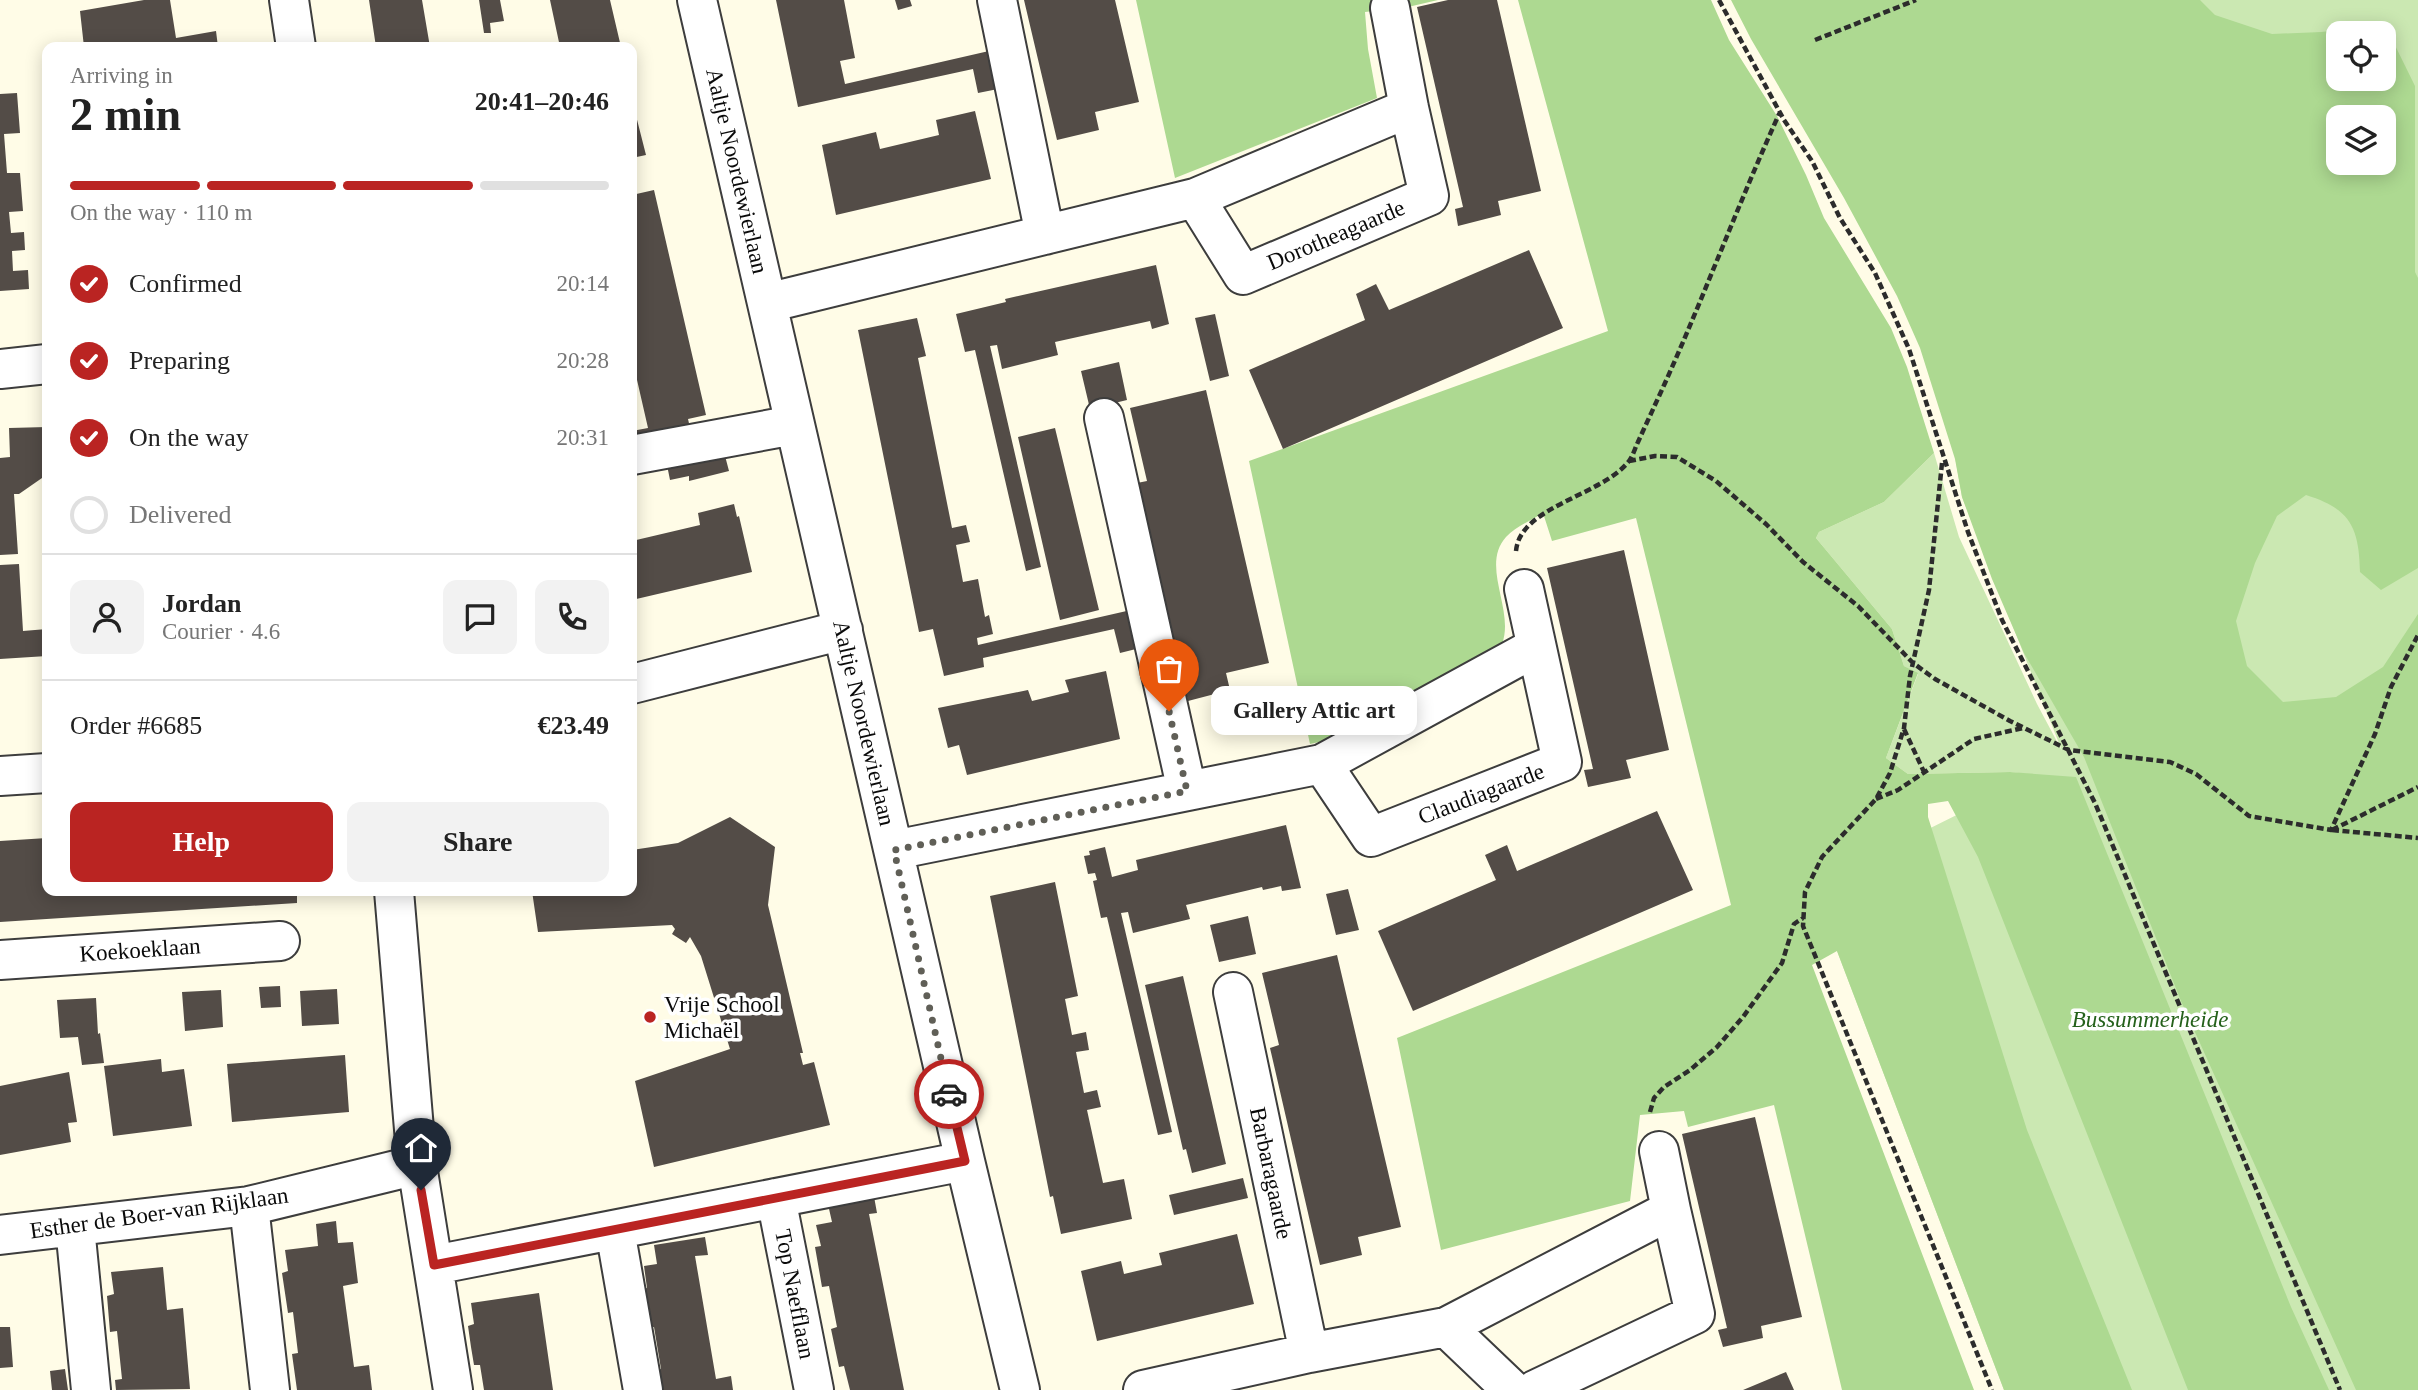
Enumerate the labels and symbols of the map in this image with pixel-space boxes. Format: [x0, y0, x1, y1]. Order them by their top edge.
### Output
street label: Aaltje Noordewierlaan [701, 66, 773, 277]
street label: Dorotheagaarde [1264, 195, 1408, 275]
street label: Aaltje Noordewierlaan [828, 618, 900, 829]
pin [1139, 639, 1199, 711]
callout: Gallery Attic art [1211, 686, 1418, 736]
street label: Claudiagaarde [1415, 759, 1547, 829]
street label: Koekoeklaan [79, 933, 202, 967]
place label: Vrije School Michaël [664, 992, 780, 1043]
park label: Bussummerheide [2072, 1007, 2228, 1032]
marker: Vrije School Michaël [642, 1009, 658, 1025]
courier [914, 1059, 984, 1129]
street label: Barbaragaarde [1245, 1105, 1297, 1241]
pin [391, 1118, 451, 1190]
street label: Esther de Boer-van Rijklaan [28, 1182, 290, 1244]
street label: Top Naefflaan [770, 1227, 820, 1361]

